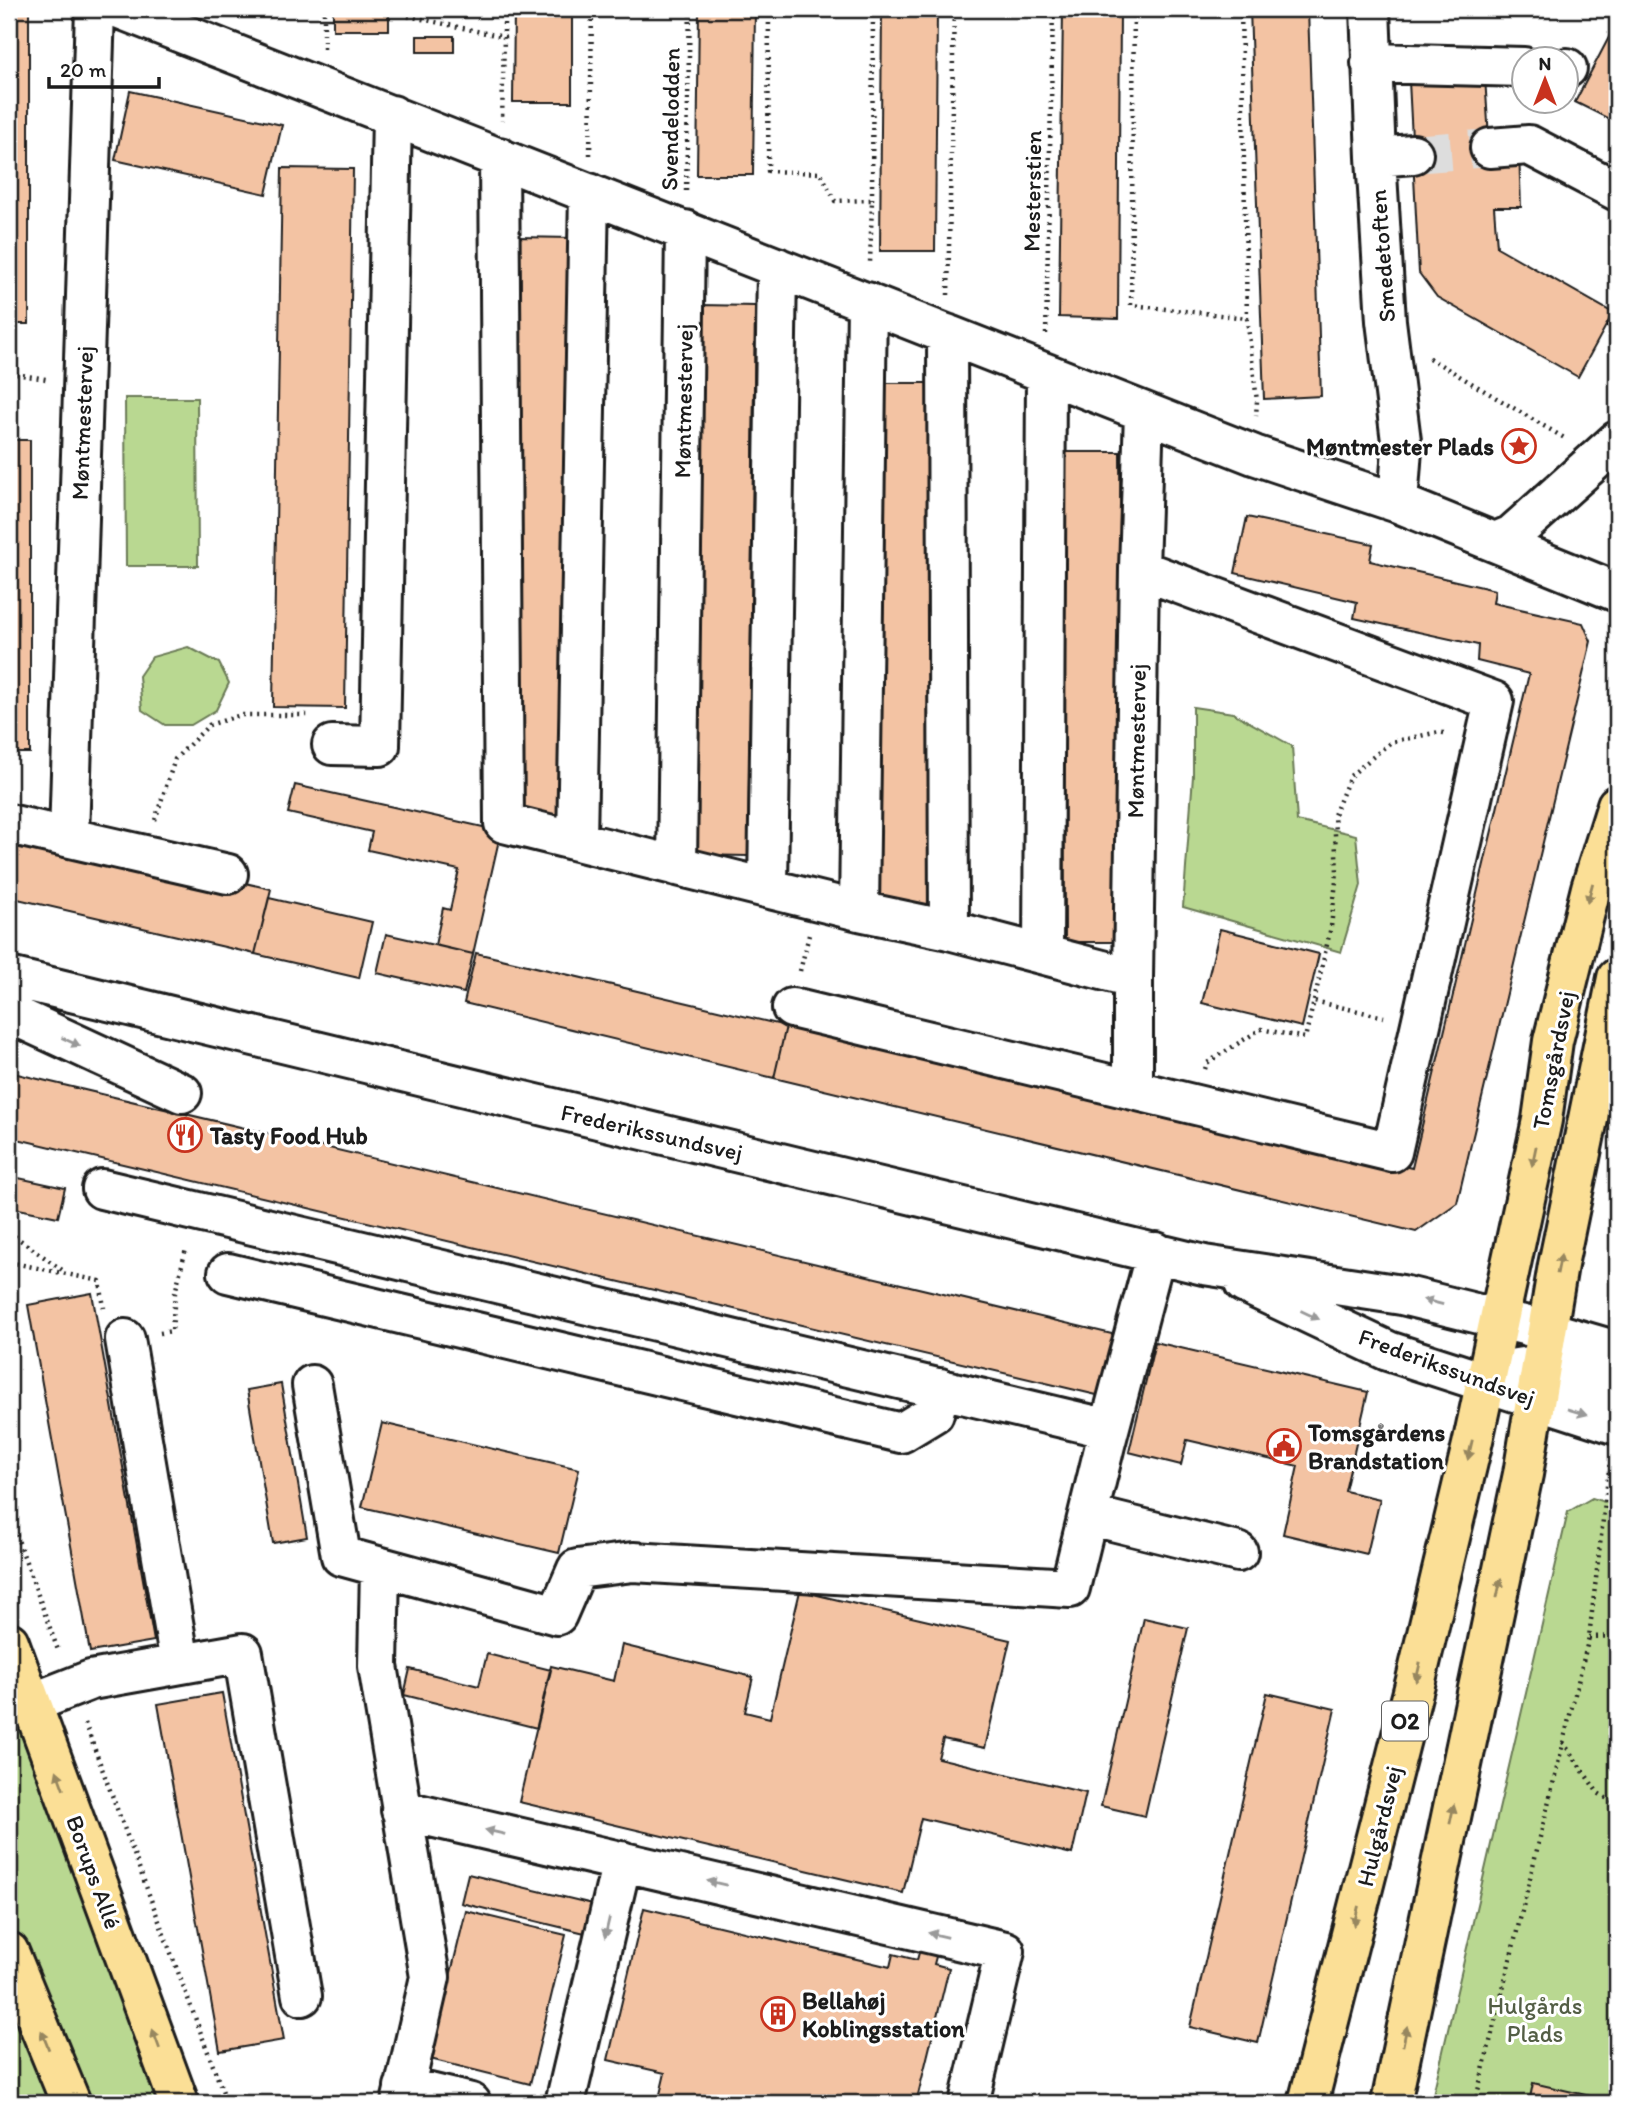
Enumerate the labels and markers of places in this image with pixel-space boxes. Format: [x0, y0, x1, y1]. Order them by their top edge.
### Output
place icon: Møntmester Plads [1500, 427, 1538, 465]
place label: Møntmester Plads [1306, 432, 1494, 461]
restaurant icon: Tasty Food Hub [166, 1116, 204, 1154]
place label: Tasty Food Hub [209, 1121, 368, 1151]
place label: Tomsgårdens Brandstation [1307, 1418, 1445, 1475]
public building icon: Tomsgårdens Brandstation [1265, 1427, 1303, 1465]
place label: Bellahøj Koblingsstation [802, 1986, 965, 2044]
building icon: Bellahøj Koblingsstation [759, 1995, 797, 2033]

